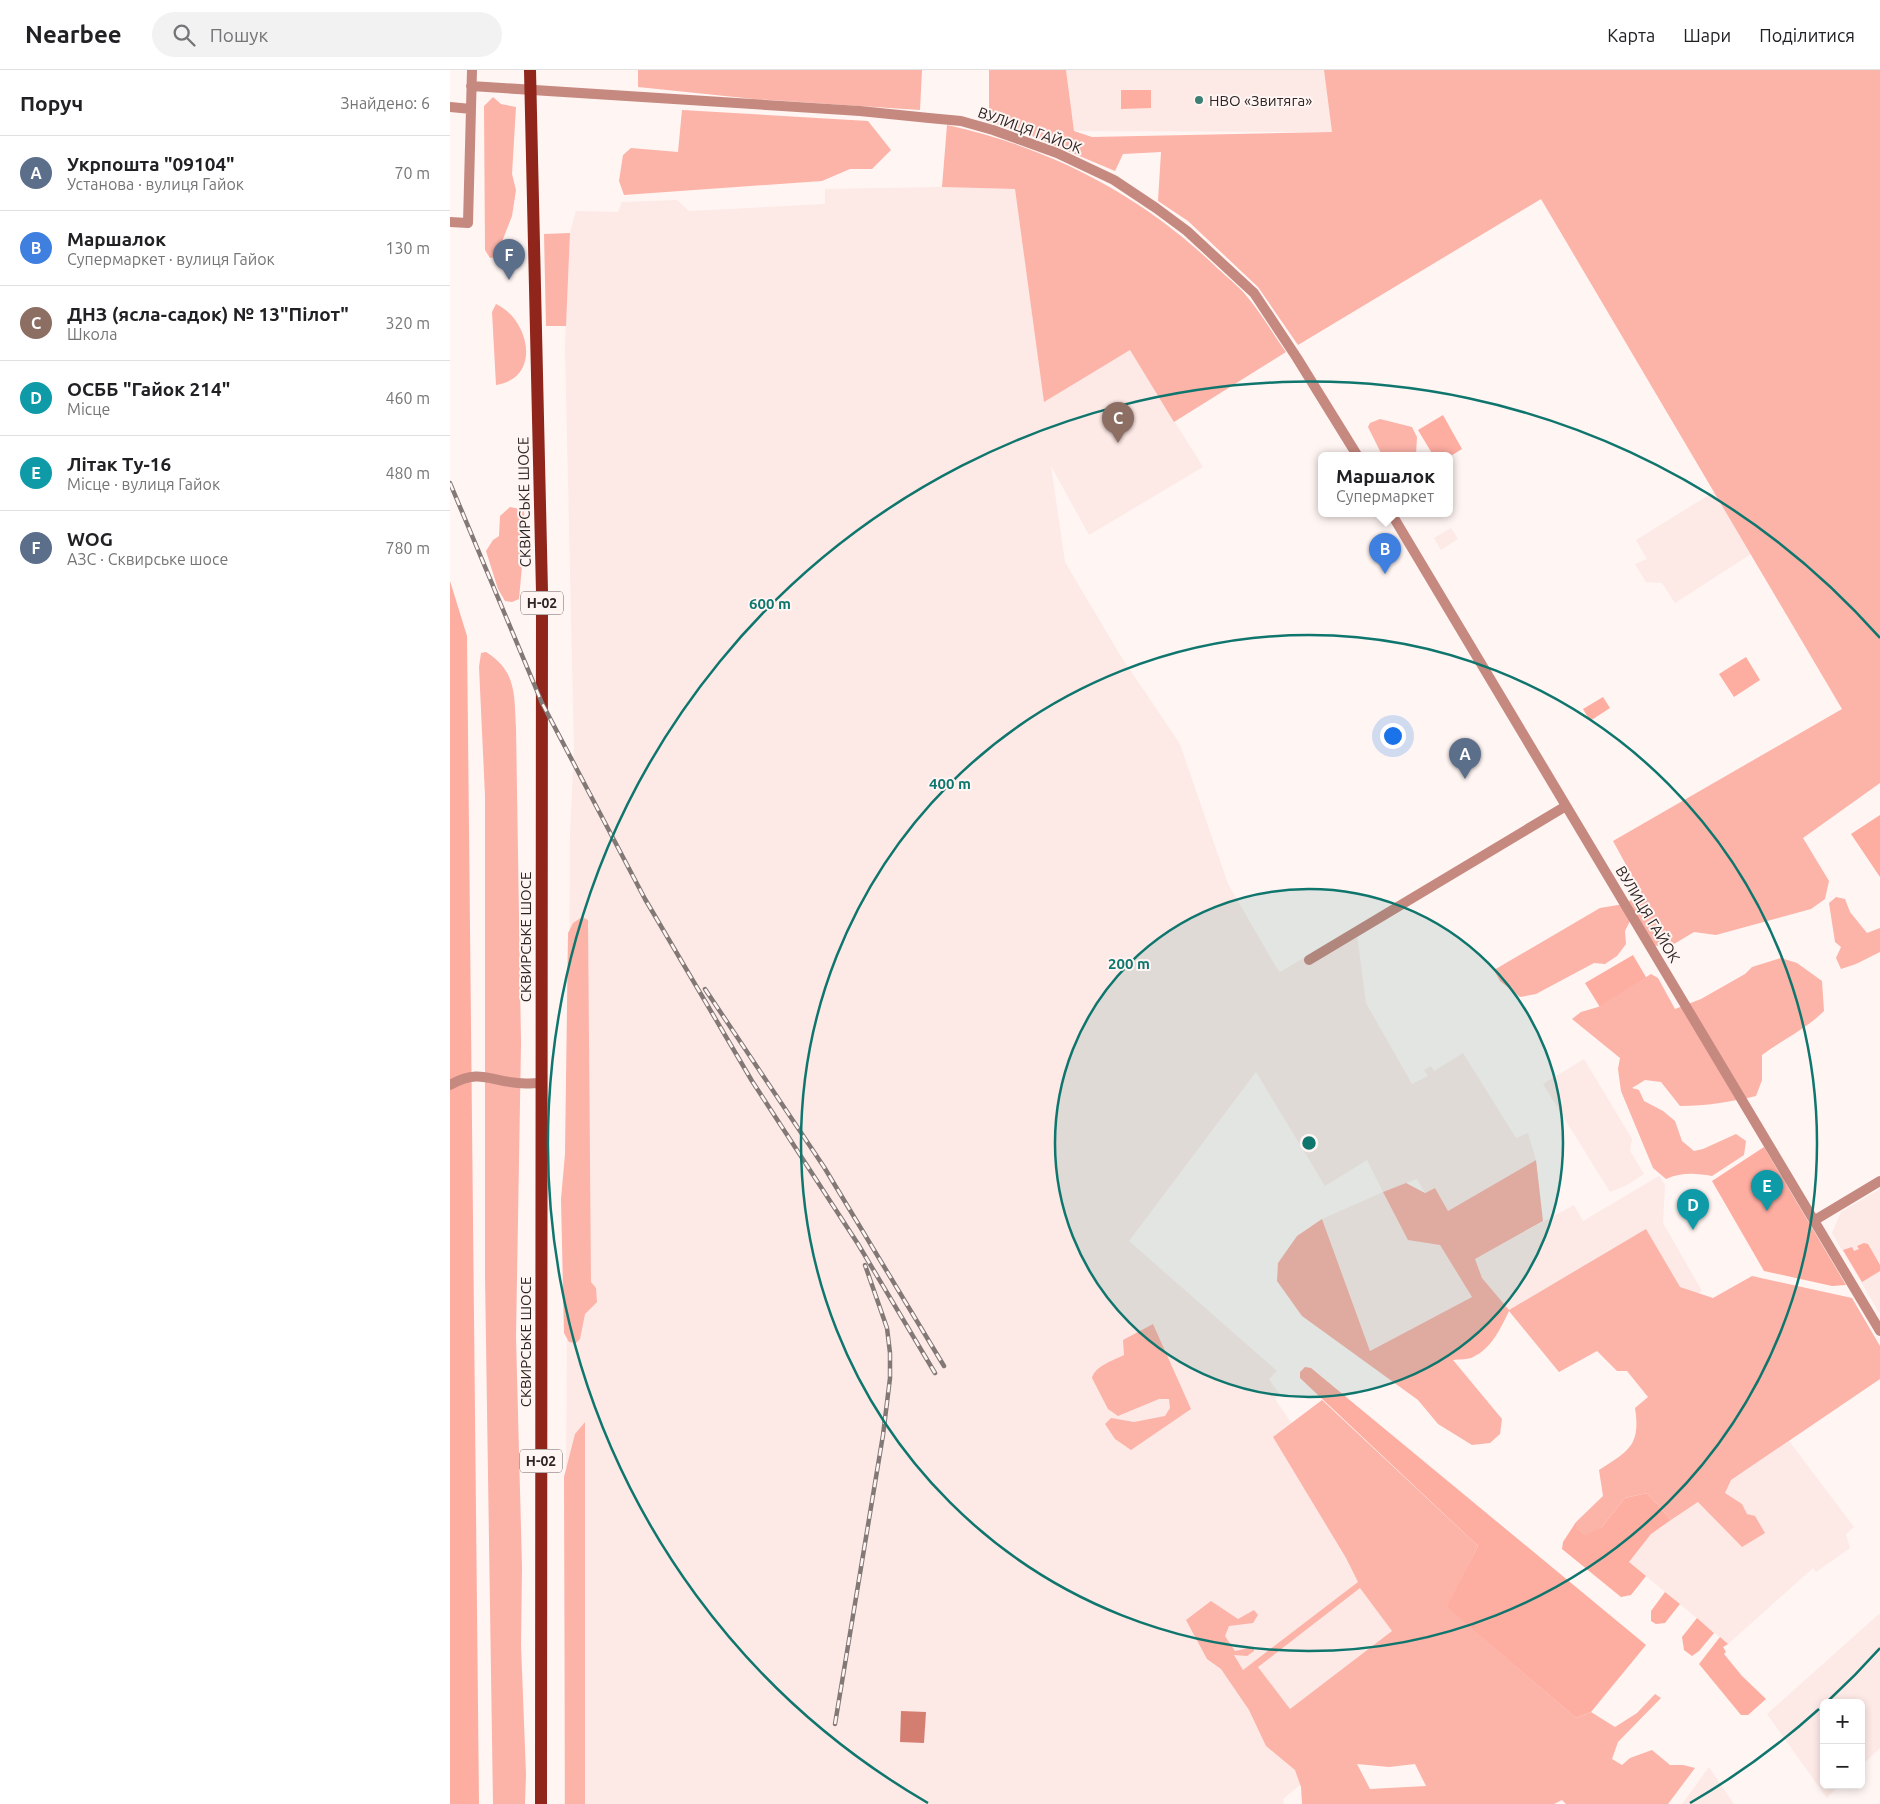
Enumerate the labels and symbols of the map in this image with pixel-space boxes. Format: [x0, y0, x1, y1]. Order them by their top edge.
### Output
place label: НВО «Звитяга» [1209, 92, 1312, 109]
marker: НВО «Звитяга» [1193, 94, 1205, 106]
street label: ВУЛИЦЯ ГАЙОК [976, 103, 1084, 157]
pin: F [493, 239, 525, 280]
pin: C [1102, 402, 1134, 443]
street label: СКВИРСЬКЕ ШОСЕ [514, 437, 534, 567]
pin: B [1369, 533, 1401, 574]
road number: Н-02 [521, 592, 563, 614]
text: 600 m [749, 595, 791, 612]
your location [1380, 723, 1406, 749]
pin: A [1449, 738, 1481, 779]
text: 400 m [929, 775, 971, 792]
street label: ВУЛИЦЯ ГАЙОК [1613, 863, 1683, 965]
street label: СКВИРСЬКЕ ШОСЕ [517, 872, 534, 1002]
text: 200 m [1108, 955, 1150, 972]
centre of rings [1300, 1134, 1318, 1152]
pin: E [1751, 1170, 1783, 1211]
pin: D [1677, 1189, 1709, 1230]
street label: СКВИРСЬКЕ ШОСЕ [517, 1277, 534, 1407]
road number: Н-02 [520, 1450, 562, 1472]

